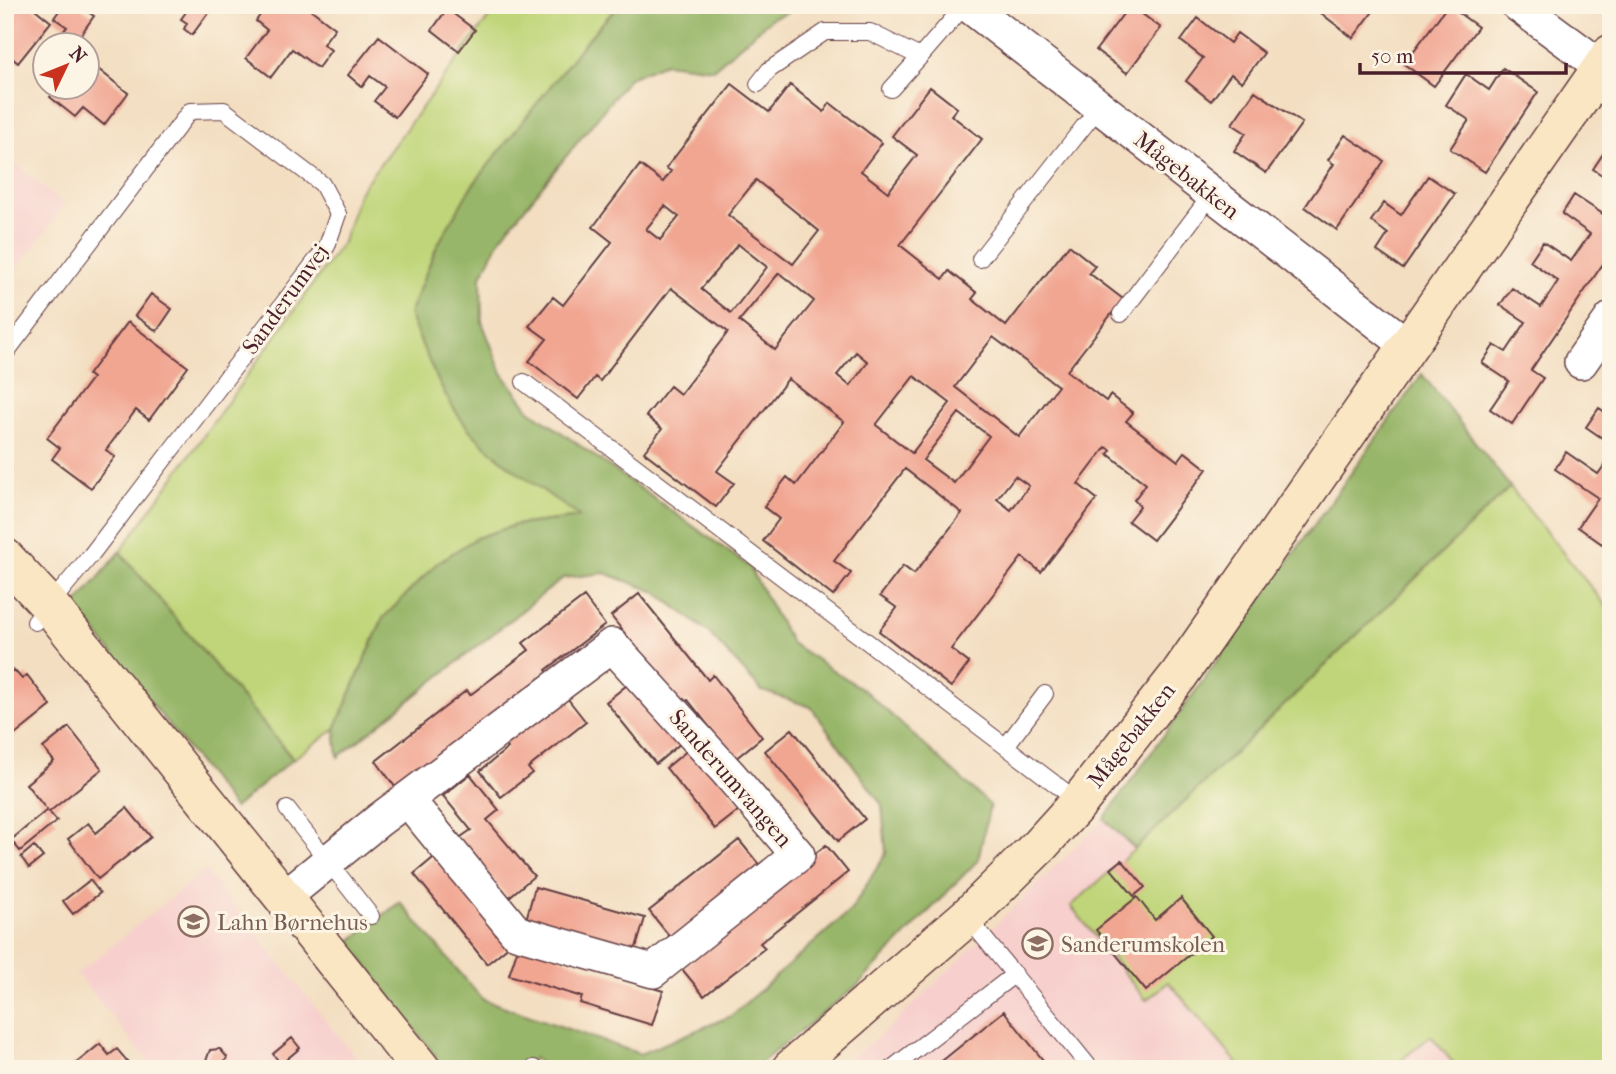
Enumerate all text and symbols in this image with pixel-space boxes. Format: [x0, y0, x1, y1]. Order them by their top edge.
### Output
north arrow [32, 32, 102, 102]
scale bar [1360, 32, 1567, 76]
text: N [65, 42, 91, 68]
text: 50 m [1371, 44, 1414, 68]
street label: Mågebakken [1129, 126, 1245, 225]
street label: Sanderumvej [236, 239, 334, 360]
street label: Mågebakken [1082, 677, 1181, 793]
street label: Sanderumvangen [664, 704, 798, 853]
school or university icon: Lahn Børnehus [177, 905, 211, 939]
place label: Lahn Børnehus [217, 909, 368, 936]
school or university icon: Sanderumskolen [1021, 927, 1055, 961]
place label: Sanderumskolen [1061, 931, 1226, 958]

